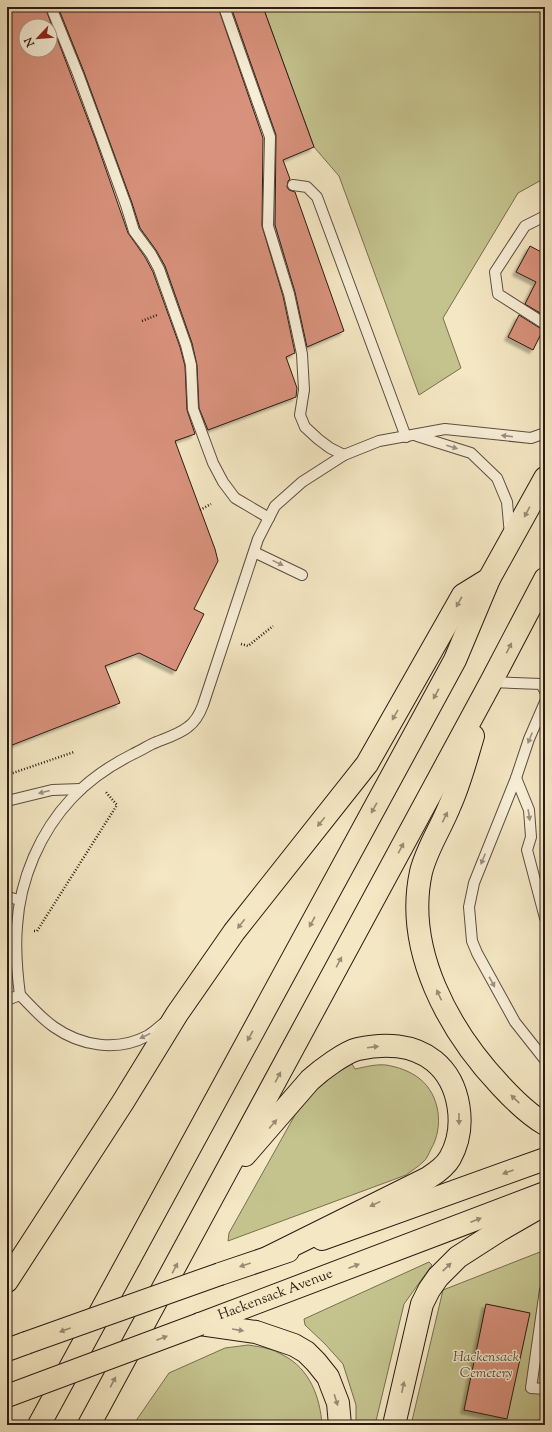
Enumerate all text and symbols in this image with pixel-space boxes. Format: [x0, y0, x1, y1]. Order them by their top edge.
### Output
north arrow [18, 18, 58, 58]
text: N [21, 34, 39, 50]
one-way arrow [501, 432, 513, 439]
one-way arrow [446, 444, 458, 450]
one-way arrow [523, 506, 530, 518]
one-way arrow [272, 560, 284, 566]
one-way arrow [455, 596, 462, 608]
one-way arrow [506, 642, 512, 653]
one-way arrow [433, 688, 440, 700]
one-way arrow [392, 709, 399, 721]
one-way arrow [526, 732, 532, 744]
one-way arrow [38, 790, 50, 796]
one-way arrow [371, 802, 377, 814]
one-way arrow [526, 809, 532, 821]
one-way arrow [442, 811, 448, 823]
one-way arrow [317, 816, 325, 827]
one-way arrow [398, 842, 405, 854]
one-way arrow [480, 854, 486, 866]
one-way arrow [309, 916, 315, 928]
one-way arrow [237, 918, 245, 929]
one-way arrow [336, 956, 343, 968]
one-way arrow [489, 976, 496, 988]
one-way arrow [436, 989, 442, 1000]
one-way arrow [246, 1030, 253, 1042]
one-way arrow [139, 1033, 151, 1039]
one-way arrow [367, 1044, 379, 1050]
one-way arrow [274, 1071, 281, 1082]
one-way arrow [509, 1095, 520, 1104]
one-way arrow [456, 1113, 462, 1126]
one-way arrow [268, 1118, 277, 1129]
one-way arrow [502, 1170, 514, 1176]
one-way arrow [369, 1201, 381, 1207]
one-way arrow [471, 1217, 483, 1223]
one-way arrow [171, 1262, 178, 1274]
one-way arrow [349, 1262, 361, 1268]
one-way arrow [238, 1263, 250, 1269]
one-way arrow [442, 1263, 452, 1272]
street label: Hackensack Avenue [215, 1264, 336, 1326]
one-way arrow [58, 1327, 70, 1333]
one-way arrow [232, 1327, 245, 1333]
one-way arrow [156, 1334, 168, 1340]
park label: Hackensack Cemetery [453, 1348, 520, 1384]
one-way arrow [109, 1376, 116, 1388]
one-way arrow [401, 1381, 407, 1393]
one-way arrow [333, 1395, 339, 1407]

